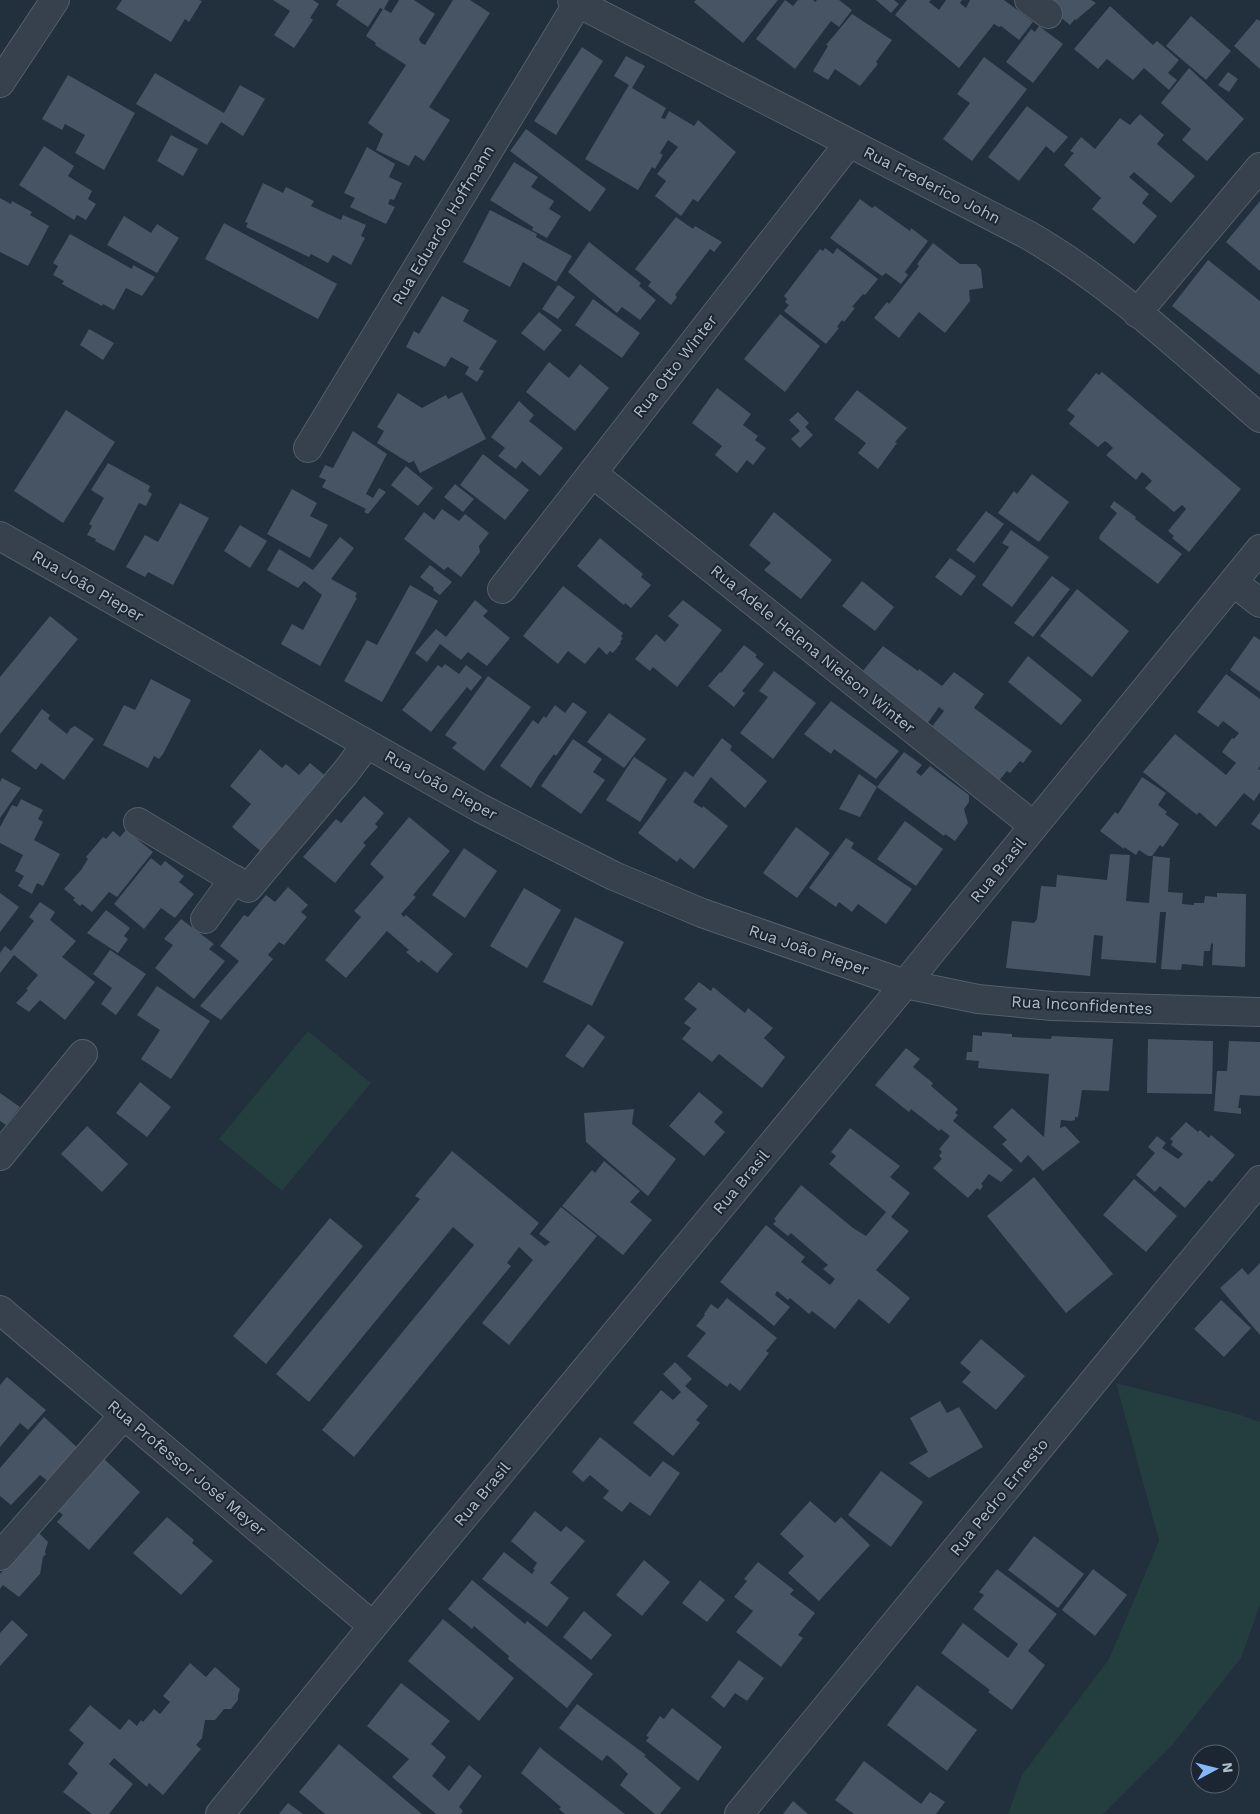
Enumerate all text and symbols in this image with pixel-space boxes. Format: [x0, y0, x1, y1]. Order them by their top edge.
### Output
street label: Rua Eduardo Hoffmann [388, 142, 498, 308]
street label: Rua Frederico John [860, 142, 1004, 228]
street label: Rua Otto Winter [629, 310, 721, 421]
street label: Rua João Pieper [29, 546, 148, 626]
street label: Rua Adele Helena Nielson Winter [707, 561, 919, 738]
street label: Rua João Pieper [381, 746, 501, 824]
street label: Rua Brasil [966, 834, 1030, 906]
street label: Rua João Pieper [746, 921, 872, 980]
street label: Rua Inconfidentes [1011, 992, 1153, 1018]
street label: Rua Brasil [709, 1146, 773, 1218]
street label: Rua Professor José Meyer [104, 1396, 270, 1540]
street label: Rua Pedro Ernesto [946, 1435, 1052, 1559]
street label: Rua Brasil [450, 1458, 514, 1530]
north arrow [1190, 1744, 1240, 1794]
text: N [1219, 1761, 1236, 1774]

